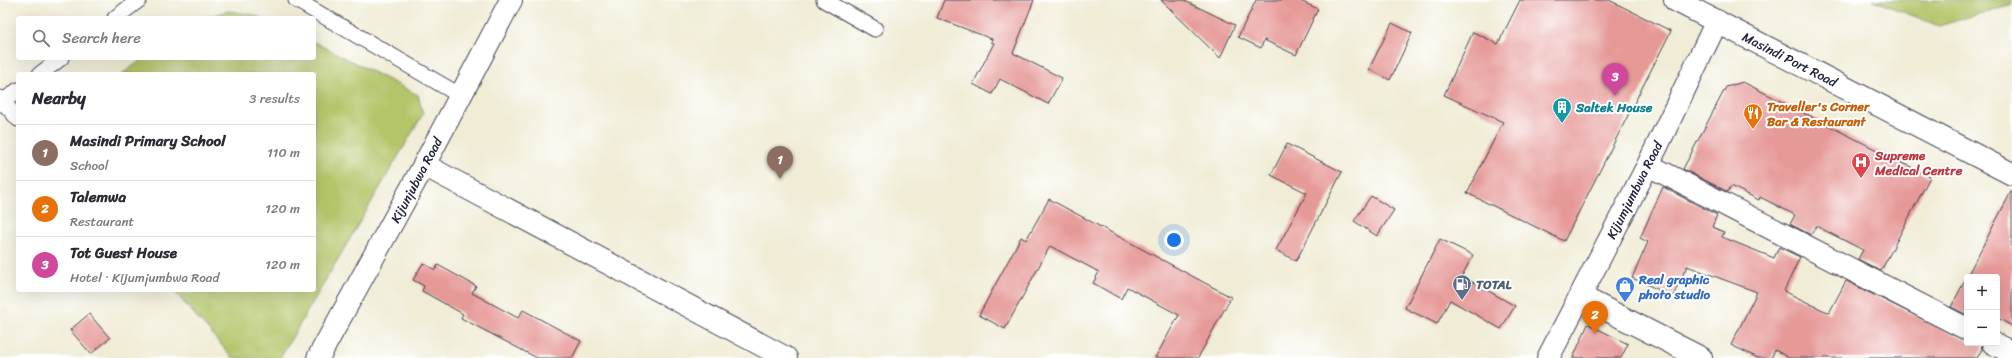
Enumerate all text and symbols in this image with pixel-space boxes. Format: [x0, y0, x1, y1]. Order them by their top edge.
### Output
search box [16, 16, 316, 60]
text: Search here [62, 25, 141, 51]
street label: Masindi Port Road [1738, 26, 1842, 94]
icon: search [30, 27, 52, 49]
pin: 3 [1602, 63, 1628, 96]
text: Nearby [32, 83, 86, 113]
text: 3 results [249, 87, 300, 110]
place label: Traveller's Corner Bar & Restaurant [1767, 95, 1871, 133]
building icon: Saltek House [1551, 96, 1573, 124]
place label: Saltek House [1575, 96, 1653, 119]
restaurant icon: Traveller's Corner Bar & Restaurant [1742, 102, 1764, 130]
text: Masindi Primary School [70, 128, 225, 154]
street label: Kijunjubwa Road [384, 132, 449, 227]
street label: Kijumjumbwa Road [1600, 136, 1670, 243]
text: 1 [42, 141, 48, 164]
text: 110 m [267, 141, 300, 164]
place label: Supreme Medical Centre [1874, 144, 1963, 182]
pin: 1 [767, 146, 793, 179]
hospital icon: Supreme Medical Centre [1850, 151, 1872, 179]
text: School [70, 154, 108, 177]
text: Talemwa [70, 184, 126, 210]
text: 2 [41, 197, 49, 220]
text: 120 m [265, 197, 300, 220]
text: Restaurant [70, 210, 134, 233]
your location [1164, 230, 1184, 250]
text: Tot Guest House [70, 240, 177, 266]
text: 3 [41, 253, 49, 276]
text: 120 m [265, 253, 300, 276]
text: Hotel · Kijumjumbwa Road [70, 266, 219, 289]
place label: Real graphic photo studio [1638, 268, 1711, 306]
fuel station icon: TOTAL [1451, 273, 1473, 301]
place label: TOTAL [1476, 273, 1512, 296]
map controls [1964, 274, 2000, 346]
button: + [1964, 274, 2000, 310]
shop icon: Real graphic photo studio [1614, 275, 1636, 303]
pin: 2 [1582, 301, 1608, 334]
button: − [1964, 310, 2000, 346]

